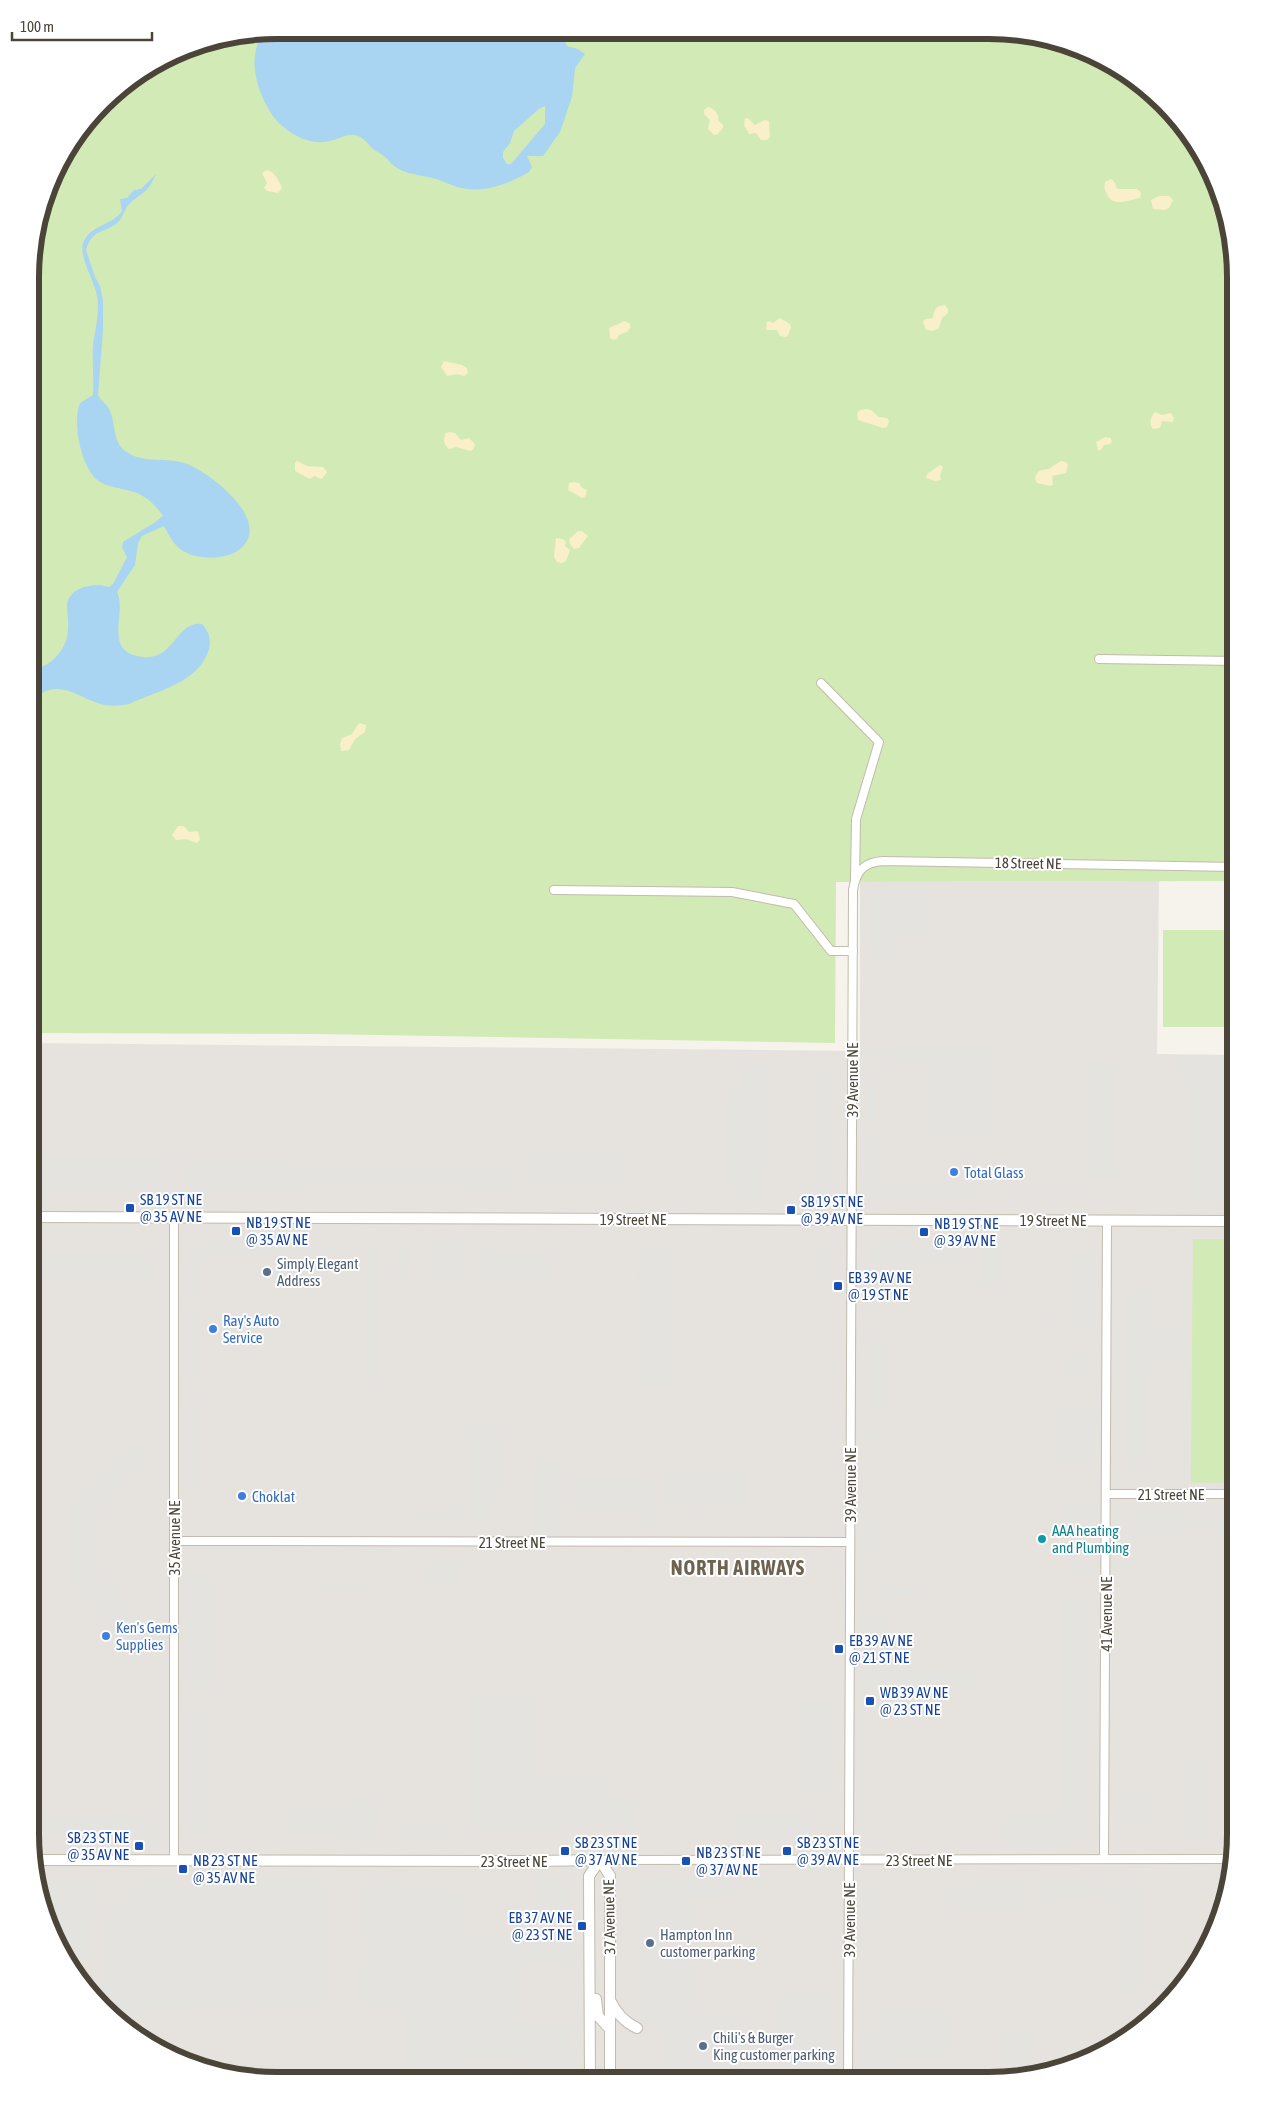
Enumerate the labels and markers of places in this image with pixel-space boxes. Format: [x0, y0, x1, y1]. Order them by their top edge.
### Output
place label: Total Glass [964, 1164, 1024, 1181]
marker: Total Glass [948, 1166, 960, 1178]
place label: SB 19 ST NE @ 35 AV NE [140, 1191, 202, 1225]
place label: SB 19 ST NE @ 39 AV NE [801, 1193, 863, 1227]
marker: SB 19 ST NE @ 35 AV NE [124, 1202, 136, 1214]
marker: SB 19 ST NE @ 39 AV NE [785, 1204, 797, 1216]
place label: NB 19 ST NE @ 35 AV NE [246, 1214, 311, 1248]
place label: NB 19 ST NE @ 39 AV NE [934, 1215, 999, 1249]
marker: NB 19 ST NE @ 35 AV NE [230, 1225, 242, 1237]
marker: NB 19 ST NE @ 39 AV NE [918, 1226, 930, 1238]
place label: Simply Elegant Address [277, 1255, 358, 1289]
marker: Simply Elegant Address [261, 1266, 273, 1278]
place label: EB 39 AV NE @ 19 ST NE [848, 1269, 912, 1303]
marker: EB 39 AV NE @ 19 ST NE [832, 1280, 844, 1292]
place label: Ray's Auto Service [223, 1312, 279, 1346]
marker: Ray's Auto Service [207, 1323, 219, 1335]
place label: Choklat [252, 1488, 295, 1505]
marker: Choklat [236, 1490, 248, 1502]
place label: AAA heating and Plumbing [1052, 1522, 1130, 1556]
marker: AAA heating and Plumbing [1036, 1533, 1048, 1545]
place label: Ken's Gems Supplies [116, 1619, 178, 1653]
marker: Ken's Gems Supplies [100, 1630, 112, 1642]
place label: EB 39 AV NE @ 21 ST NE [849, 1632, 913, 1666]
marker: EB 39 AV NE @ 21 ST NE [833, 1643, 845, 1655]
place label: WB 39 AV NE @ 23 ST NE [880, 1684, 949, 1718]
marker: WB 39 AV NE @ 23 ST NE [864, 1695, 876, 1707]
place label: SB 23 ST NE @ 35 AV NE [67, 1829, 130, 1863]
place label: SB 23 ST NE @ 37 AV NE [575, 1834, 637, 1868]
place label: SB 23 ST NE @ 39 AV NE [797, 1834, 859, 1868]
marker: SB 23 ST NE @ 35 AV NE [133, 1840, 145, 1852]
place label: NB 23 ST NE @ 37 AV NE [696, 1844, 761, 1878]
marker: SB 23 ST NE @ 37 AV NE [559, 1845, 571, 1857]
marker: SB 23 ST NE @ 39 AV NE [781, 1845, 793, 1857]
place label: NB 23 ST NE @ 35 AV NE [193, 1852, 258, 1886]
marker: NB 23 ST NE @ 37 AV NE [680, 1855, 692, 1867]
marker: NB 23 ST NE @ 35 AV NE [177, 1863, 189, 1875]
place label: EB 37 AV NE @ 23 ST NE [509, 1909, 573, 1943]
marker: EB 37 AV NE @ 23 ST NE [576, 1920, 588, 1932]
place label: Hampton Inn customer parking [660, 1926, 756, 1960]
marker: Hampton Inn customer parking [644, 1937, 656, 1949]
place label: Chili's & Burger King customer parking [713, 2029, 835, 2063]
marker: Chili's & Burger King customer parking [697, 2040, 709, 2052]

